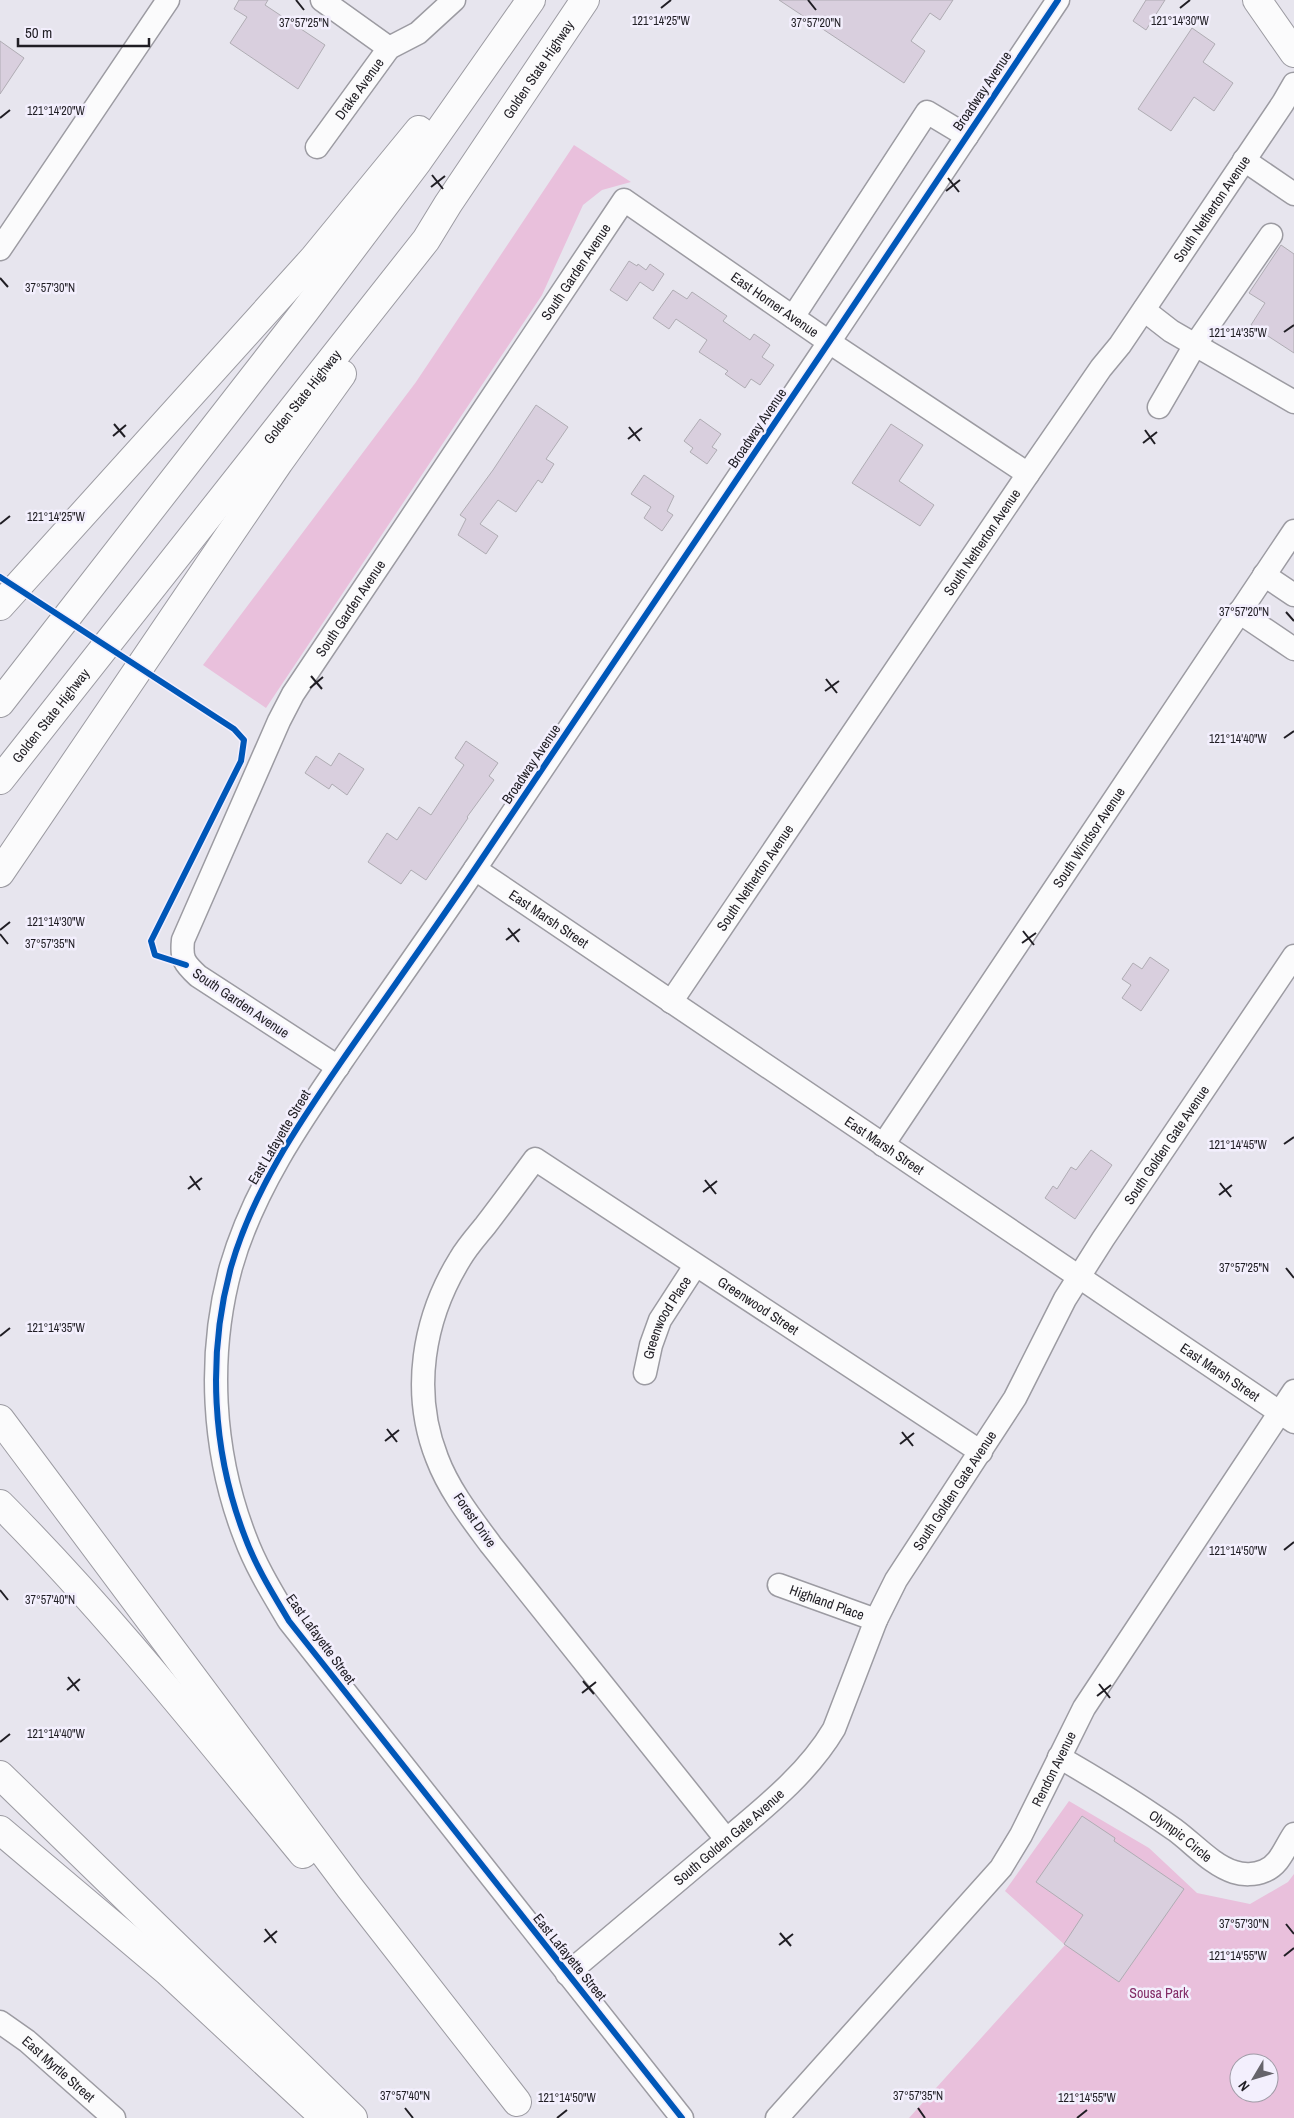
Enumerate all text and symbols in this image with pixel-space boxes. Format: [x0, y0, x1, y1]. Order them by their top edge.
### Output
text: 121°14'25"W [632, 13, 691, 29]
text: 121°14'30"W [1151, 13, 1210, 29]
scale bar [18, 15, 149, 47]
text: 37°57'25"N [279, 15, 329, 31]
text: 37°57'20"N [791, 15, 841, 31]
street label: Golden State Highway [499, 17, 578, 122]
text: 50 m [25, 22, 52, 43]
street label: Broadway Avenue [949, 48, 1015, 134]
street label: Drake Avenue [331, 54, 388, 123]
text: 121°14'20"W [27, 103, 86, 119]
street label: South Netherton Avenue [1169, 152, 1254, 266]
street label: South Garden Avenue [537, 220, 615, 324]
street label: East Horner Avenue [728, 268, 822, 341]
text: 37°57'30"N [25, 280, 75, 296]
text: 121°14'35"W [1209, 325, 1268, 341]
street label: Golden State Highway [260, 346, 345, 448]
street label: Broadway Avenue [724, 385, 790, 471]
street label: South Netherton Avenue [939, 485, 1024, 599]
text: 121°14'25"W [27, 509, 86, 525]
street label: South Garden Avenue [311, 556, 389, 660]
text: 37°57'20"N [1219, 604, 1269, 620]
street label: Golden State Highway [8, 665, 94, 766]
street label: Broadway Avenue [498, 721, 564, 807]
text: 121°14'40"W [1209, 731, 1268, 747]
street label: South Windsor Avenue [1049, 784, 1129, 891]
street label: South Netherton Avenue [713, 821, 798, 935]
street label: East Marsh Street [506, 886, 592, 952]
text: 121°14'30"W [27, 914, 86, 930]
text: 37°57'35"N [25, 936, 75, 952]
street label: South Garden Avenue [189, 964, 293, 1042]
street label: South Golden Gate Avenue [1120, 1082, 1213, 1208]
street label: East Lafayette Street [244, 1086, 314, 1188]
street label: East Marsh Street [841, 1112, 928, 1179]
text: 121°14'45"W [1209, 1137, 1268, 1153]
text: 37°57'25"N [1219, 1260, 1269, 1276]
street label: Greenwood Place [639, 1273, 695, 1361]
street label: Greenwood Street [714, 1273, 802, 1339]
text: 121°14'35"W [27, 1320, 86, 1336]
street label: East Marsh Street [1177, 1339, 1263, 1405]
street label: South Golden Gate Avenue [909, 1427, 1000, 1554]
street label: Forest Drive [450, 1489, 500, 1551]
text: 121°14'50"W [1209, 1543, 1268, 1559]
street label: Highland Place [787, 1581, 867, 1624]
street label: East Lafayette Street [282, 1590, 360, 1688]
text: 37°57'40"N [25, 1592, 75, 1608]
text: 121°14'40"W [27, 1726, 86, 1742]
street label: Rendon Avenue [1028, 1728, 1080, 1809]
street label: South Golden Gate Avenue [670, 1785, 788, 1889]
street label: Olympic Circle [1145, 1806, 1216, 1866]
street label: East Lafayette Street [529, 1910, 611, 2004]
text: 37°57'30"N [1219, 1916, 1269, 1932]
text: 121°14'55"W [1209, 1948, 1268, 1964]
park label: Sousa Park [1129, 1984, 1189, 2002]
street label: East Myrtle Street [18, 2032, 99, 2106]
north arrow [1229, 2053, 1279, 2103]
text: N [1234, 2077, 1253, 2095]
text: 37°57'40"N [380, 2088, 430, 2104]
text: 37°57'35"N [893, 2088, 943, 2104]
text: 121°14'50"W [538, 2090, 597, 2106]
text: 121°14'55"W [1058, 2090, 1117, 2106]

